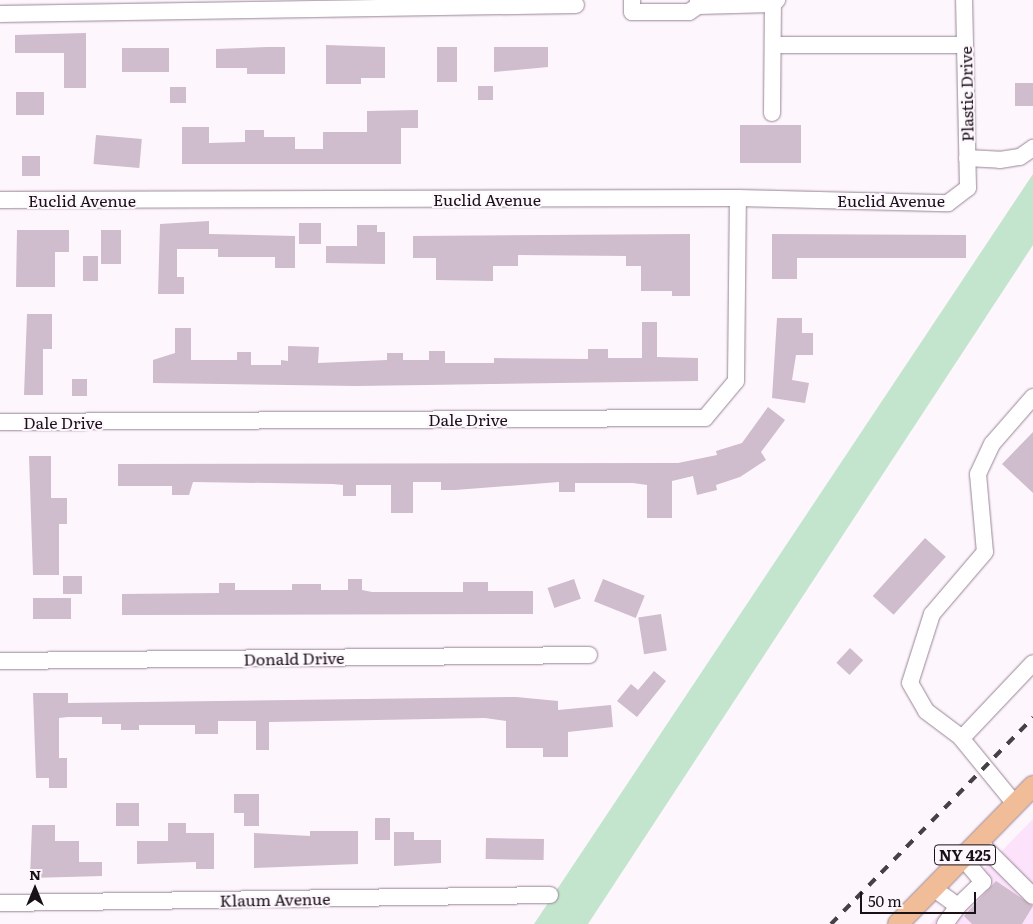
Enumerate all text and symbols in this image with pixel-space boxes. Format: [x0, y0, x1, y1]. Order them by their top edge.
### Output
street label: Plastic Drive [956, 46, 976, 142]
street label: Euclid Avenue [433, 189, 541, 209]
street label: Euclid Avenue [28, 190, 136, 210]
street label: Euclid Avenue [837, 190, 945, 210]
street label: Dale Drive [428, 409, 508, 429]
street label: Dale Drive [23, 412, 103, 432]
street label: Donald Drive [243, 648, 345, 668]
road number: NY 425 [934, 842, 996, 868]
north arrow [10, 864, 60, 914]
text: N [29, 864, 41, 884]
scale bar [863, 882, 979, 914]
street label: Klaum Avenue [219, 888, 331, 910]
text: 50 m [868, 889, 902, 912]

